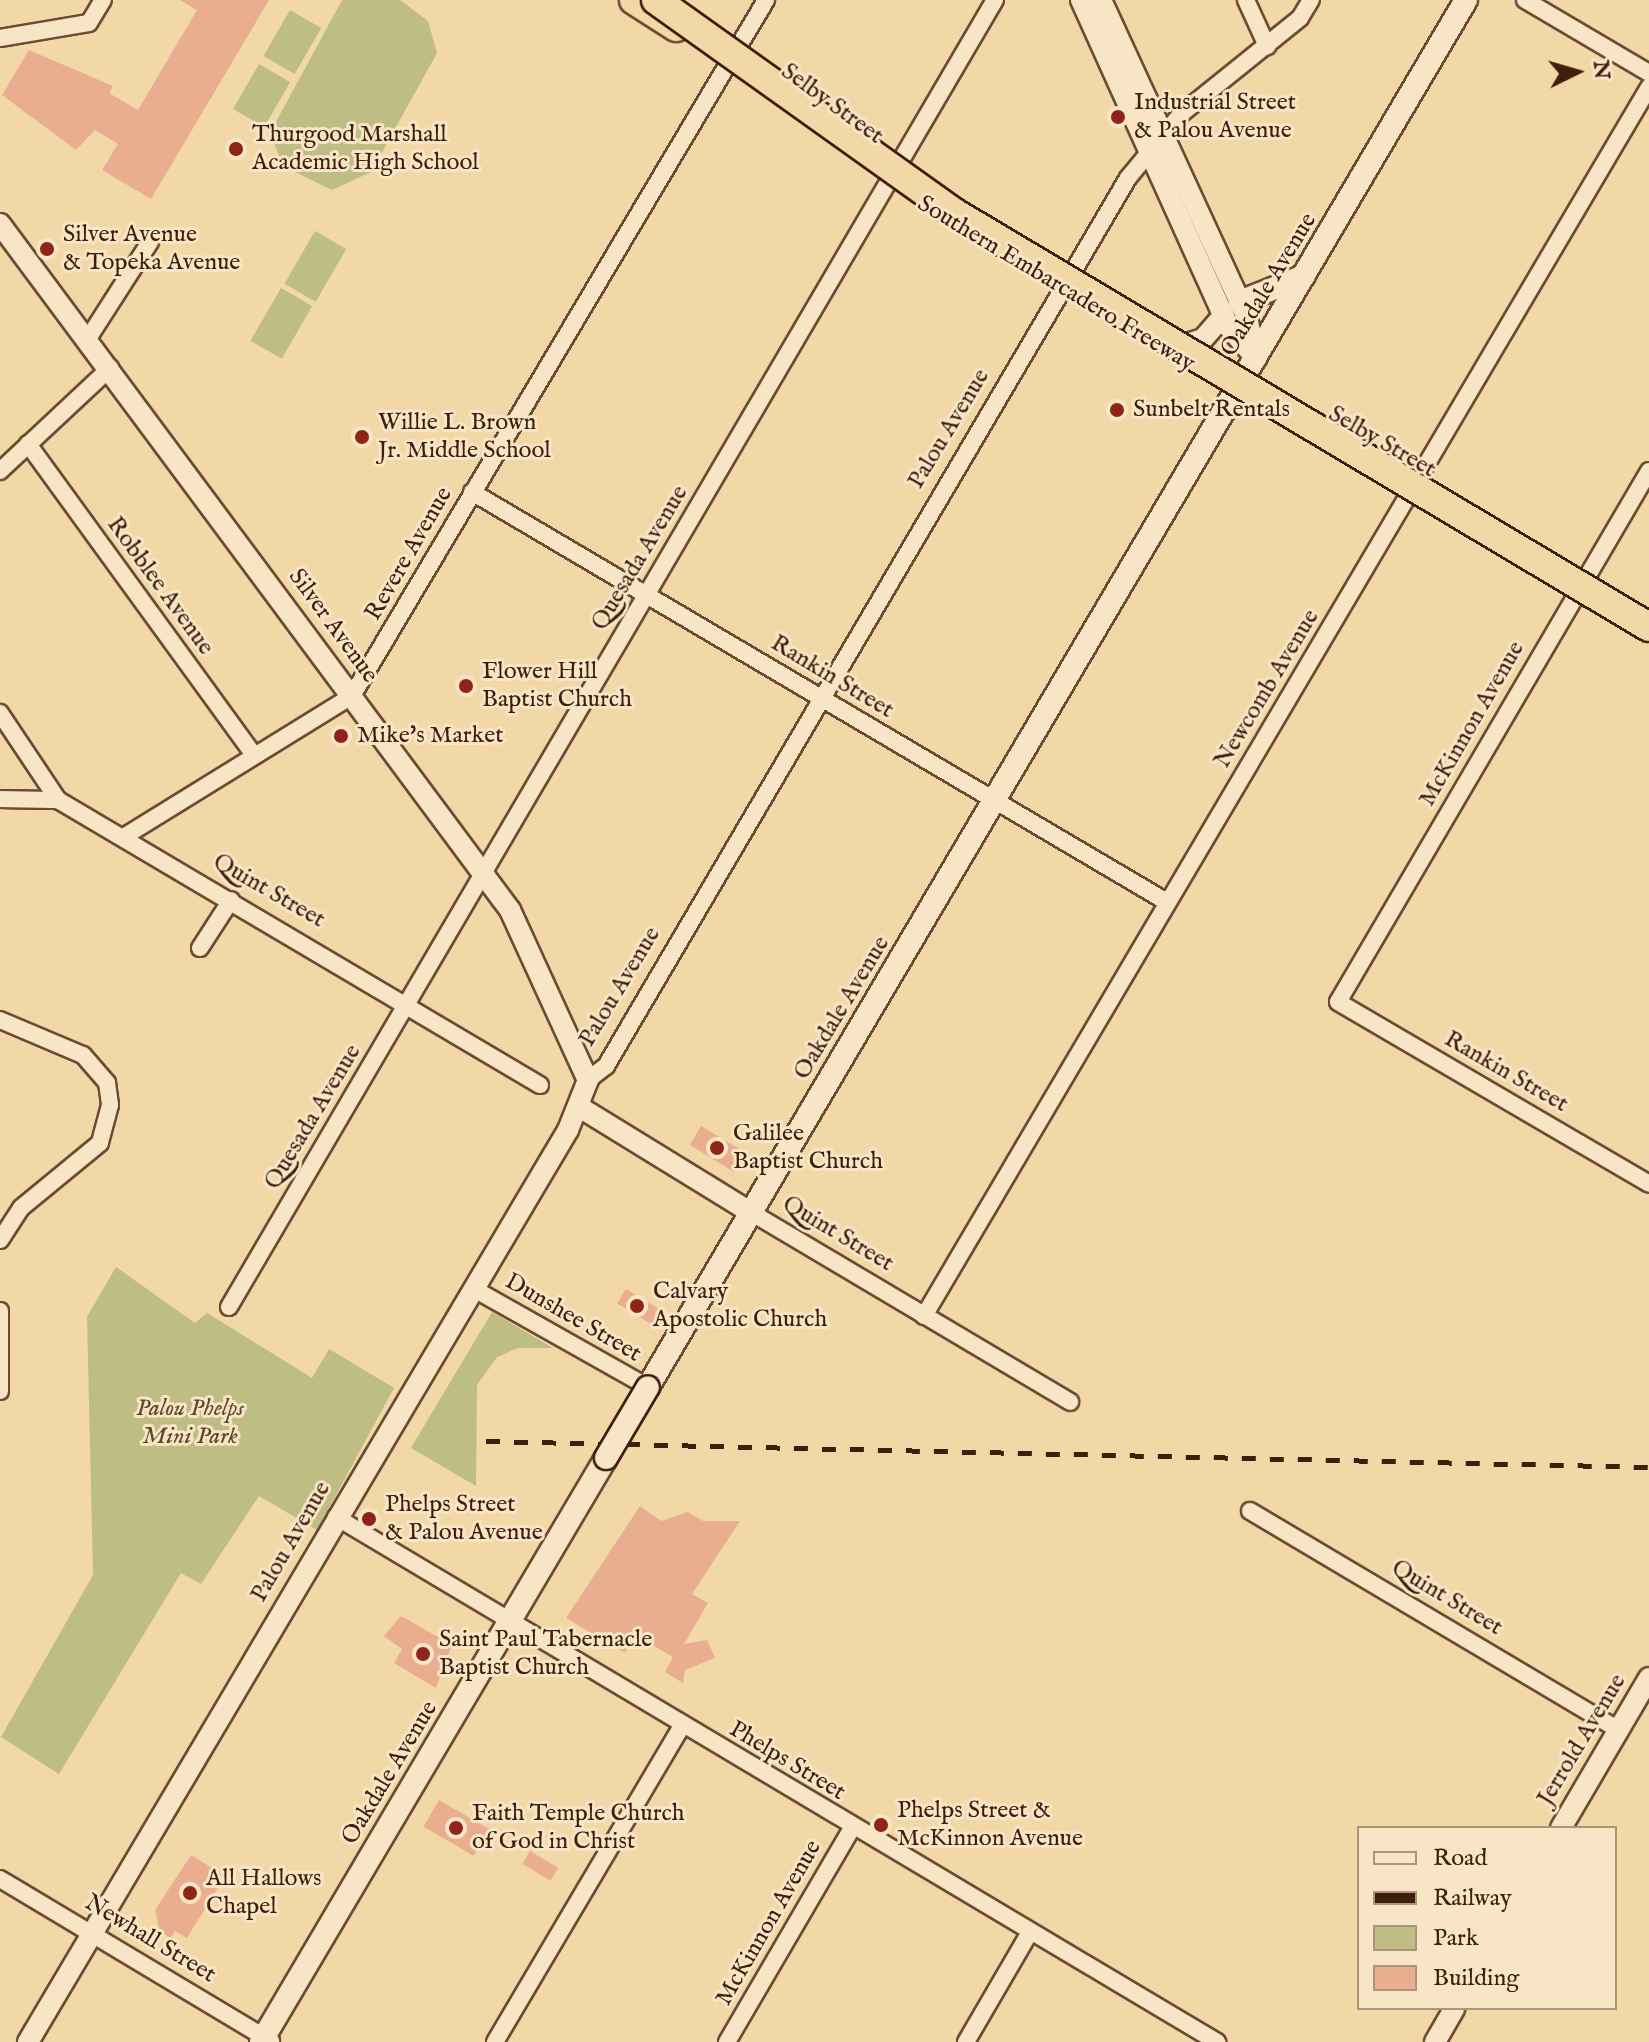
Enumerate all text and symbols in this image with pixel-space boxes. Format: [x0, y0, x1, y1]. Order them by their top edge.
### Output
north arrow [1537, 32, 1617, 112]
street label: Selby Street [775, 57, 889, 151]
text: N [1586, 59, 1616, 81]
place label: Industrial Street & Palou Avenue [1134, 89, 1296, 145]
marker: Industrial Street & Palou Avenue [1109, 108, 1127, 126]
place label: Thurgood Marshall Academic High School [252, 121, 479, 177]
marker: Thurgood Marshall Academic High School [227, 140, 245, 158]
street label: Southern Embarcadero Freeway [912, 190, 1200, 378]
street label: Oakdale Avenue [1215, 208, 1323, 362]
place label: Silver Avenue & Topeka Avenue [63, 221, 240, 277]
marker: Silver Avenue & Topeka Avenue [38, 240, 56, 258]
street label: Palou Avenue [902, 364, 996, 494]
place label: Sunbelt Rentals [1133, 396, 1290, 424]
street label: Selby Street [1323, 400, 1441, 484]
marker: Sunbelt Rentals [1108, 401, 1126, 419]
place label: Willie L. Brown Jr. Middle School [378, 409, 551, 465]
marker: Willie L. Brown Jr. Middle School [353, 428, 371, 446]
street label: Quesada Avenue [586, 480, 694, 636]
street label: Revere Avenue [359, 482, 459, 626]
street label: Robblee Avenue [100, 511, 220, 661]
street label: Silver Avenue [282, 563, 384, 689]
street label: Newcomb Avenue [1208, 604, 1326, 774]
street label: Rankin Street [765, 629, 899, 725]
street label: McKinnon Avenue [1413, 636, 1531, 812]
place label: Flower Hill Baptist Church [482, 658, 632, 714]
marker: Flower Hill Baptist Church [457, 677, 475, 695]
place label: Mike's Market [357, 722, 503, 750]
marker: Mike's Market [332, 727, 350, 745]
street label: Quint Street [208, 847, 330, 935]
street label: Palou Avenue [573, 922, 667, 1052]
street label: Oakdale Avenue [788, 931, 896, 1085]
street label: Rankin Street [1439, 1025, 1573, 1119]
street label: Quesada Avenue [259, 1039, 367, 1195]
place label: Galilee Baptist Church [733, 1120, 883, 1176]
marker: Galilee Baptist Church [708, 1139, 726, 1157]
street label: Quint Street [777, 1190, 899, 1278]
street label: Dunshee Street [500, 1267, 646, 1369]
place label: Calvary Apostolic Church [653, 1278, 827, 1334]
marker: Calvary Apostolic Church [628, 1297, 646, 1315]
park label: Palou Phelps Mini Park [136, 1395, 244, 1451]
street label: Palou Avenue [245, 1477, 337, 1607]
place label: Phelps Street & Palou Avenue [385, 1491, 543, 1547]
marker: Phelps Street & Palou Avenue [360, 1510, 378, 1528]
street label: Quint Street [1386, 1554, 1508, 1642]
place label: Saint Paul Tabernacle Baptist Church [439, 1626, 652, 1682]
marker: Saint Paul Tabernacle Baptist Church [414, 1645, 432, 1663]
street label: Jerrold Avenue [1531, 1669, 1633, 1811]
street label: Oakdale Avenue [336, 1696, 444, 1850]
street label: Phelps Street [724, 1715, 850, 1807]
place label: Phelps Street & McKinnon Avenue [897, 1797, 1083, 1853]
place label: Faith Temple Church of God in Christ [472, 1800, 685, 1856]
marker: Phelps Street & McKinnon Avenue [872, 1816, 890, 1834]
marker: Faith Temple Church of God in Christ [447, 1819, 465, 1837]
legend [1357, 1826, 1617, 2010]
street label: McKinnon Avenue [710, 1835, 828, 2011]
text: Road [1433, 1843, 1487, 1874]
place label: All Hallows Chapel [206, 1865, 321, 1921]
text: Railway [1433, 1883, 1512, 1914]
marker: All Hallows Chapel [181, 1884, 199, 1902]
street label: Newhall Street [79, 1889, 221, 1989]
text: Park [1433, 1923, 1479, 1954]
text: Building [1433, 1963, 1519, 1994]

